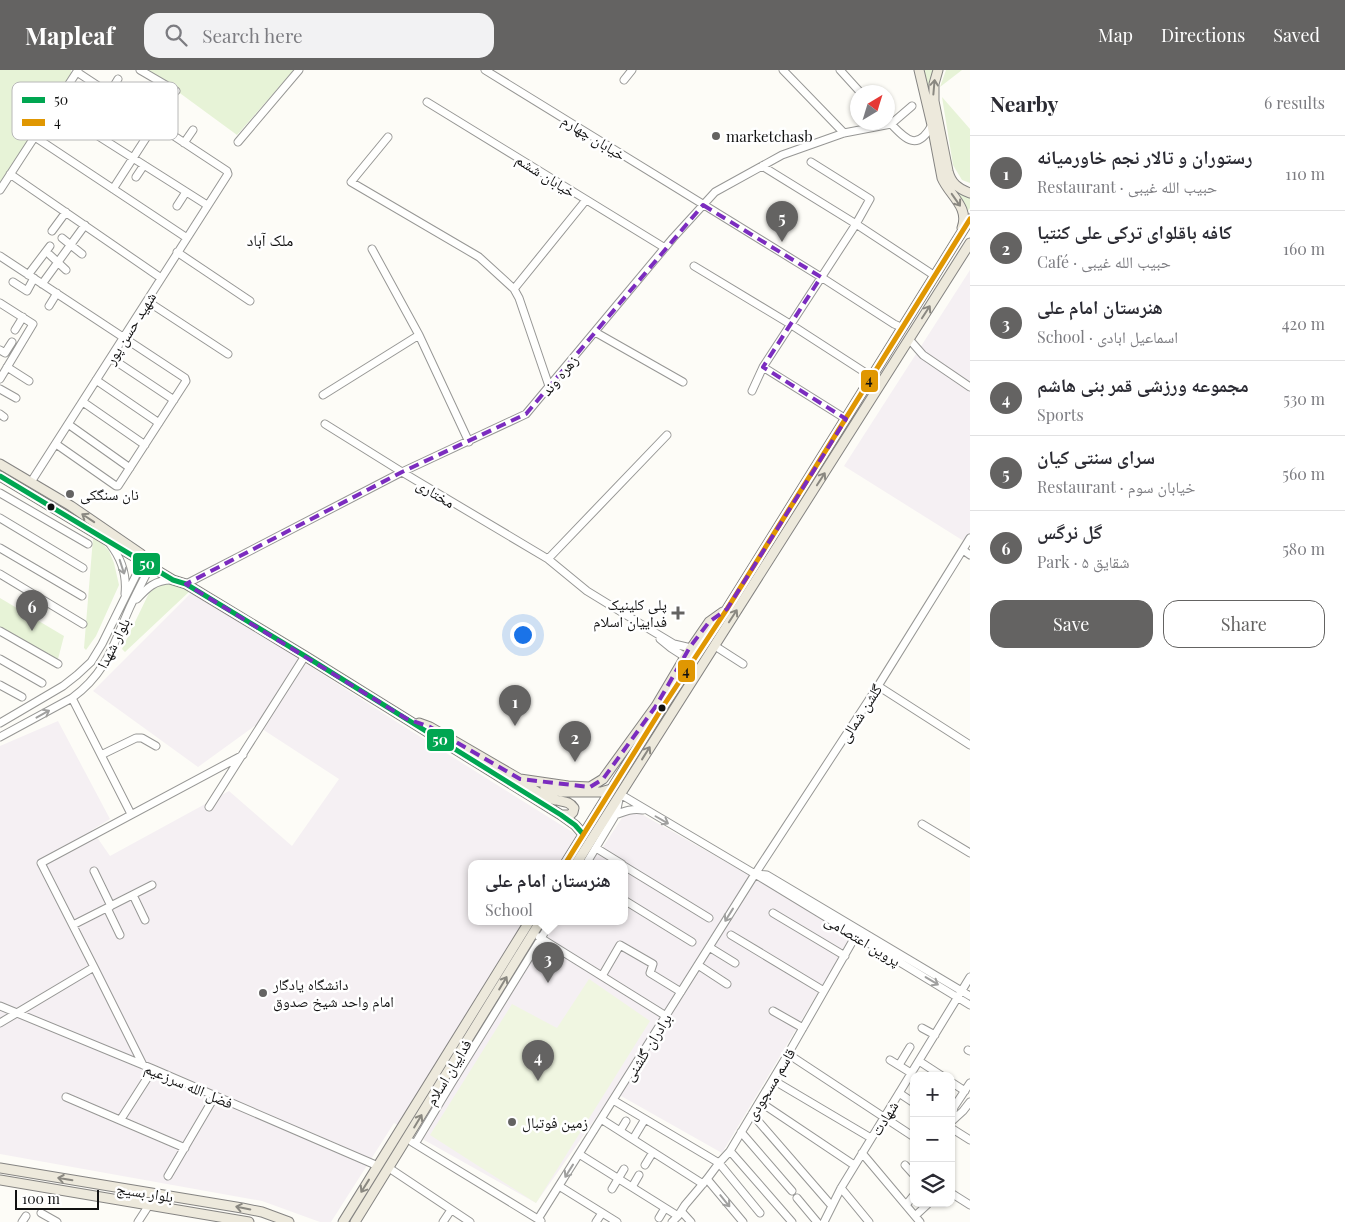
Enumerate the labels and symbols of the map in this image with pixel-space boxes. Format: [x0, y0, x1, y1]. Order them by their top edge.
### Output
one-way arrow [929, 79, 939, 95]
legend [12, 82, 178, 140]
north arrow [850, 85, 895, 130]
text: 50 [54, 90, 68, 109]
street label: خیابان چهارم [558, 110, 630, 165]
text: 4 [54, 112, 61, 131]
place label: marketchasb [726, 126, 813, 146]
marker: marketchasb [710, 130, 722, 142]
street label: خیابان ششم [512, 149, 580, 202]
one-way arrow [951, 192, 961, 206]
pin: 5 [766, 201, 798, 242]
district label: ملک آباد [247, 229, 293, 250]
street label: شهید حسن پور [99, 288, 161, 369]
one-way arrow [921, 305, 931, 319]
street label: زهره وند [536, 350, 582, 400]
line badge: 4 [860, 369, 879, 393]
text: 4 [865, 370, 873, 389]
one-way arrow [816, 473, 826, 487]
street label: مختاری [413, 474, 459, 513]
place label: نان سنگکی [80, 484, 139, 505]
marker: نان سنگکی [64, 488, 76, 500]
unlabelled marker [46, 502, 56, 512]
one-way arrow [81, 513, 95, 523]
line badge: 50 [132, 552, 161, 576]
text: 50 [139, 554, 155, 573]
one-way arrow [118, 559, 127, 574]
pin: 6 [16, 590, 48, 631]
place label: پلی کلینیک فداییان اسلام [593, 594, 667, 632]
marker: پلی کلینیک فداییان اسلام [671, 606, 685, 620]
one-way arrow [729, 610, 739, 624]
street label: بلوار شهدا [92, 614, 134, 672]
your location [510, 622, 536, 648]
line badge: 4 [677, 659, 696, 683]
text: 4 [682, 661, 690, 680]
street label: گلشن شمالی [834, 680, 887, 747]
pin: 1 [499, 685, 531, 726]
unlabelled marker [657, 703, 667, 713]
one-way arrow [35, 708, 49, 718]
pin: 2 [559, 721, 591, 762]
line badge: 50 [426, 728, 455, 752]
text: 50 [432, 730, 448, 749]
one-way arrow [642, 747, 652, 761]
one-way arrow [654, 815, 668, 825]
one-way arrow [724, 908, 734, 922]
street label: پروین اعتصامی [821, 910, 905, 971]
pin: 3 [532, 942, 564, 983]
place label: دانشگاه یادگار امام واحد شیخ صدوق [272, 974, 394, 1012]
one-way arrow [498, 976, 508, 990]
one-way arrow [924, 977, 938, 987]
marker: دانشگاه یادگار امام واحد شیخ صدوق [257, 987, 269, 999]
street label: برادران گلشنی [618, 1009, 677, 1085]
street label: فداییان اسلام [420, 1035, 476, 1109]
pin: 4 [522, 1040, 554, 1081]
street label: قاسم مسجودی [741, 1044, 800, 1124]
street label: فضل الله سرزعیم [141, 1057, 236, 1114]
street label: شهادت [866, 1097, 902, 1139]
place label: زمین فوتبال [522, 1112, 588, 1133]
one-way arrow [413, 1115, 423, 1129]
marker: زمین فوتبال [506, 1116, 518, 1128]
one-way arrow [563, 1164, 573, 1178]
one-way arrow [58, 1173, 74, 1183]
street label: بلوار بسیج [115, 1178, 175, 1207]
one-way arrow [360, 1179, 370, 1193]
scale bar [15, 1187, 99, 1210]
one-way arrow [719, 1194, 731, 1207]
one-way arrow [235, 1203, 251, 1213]

